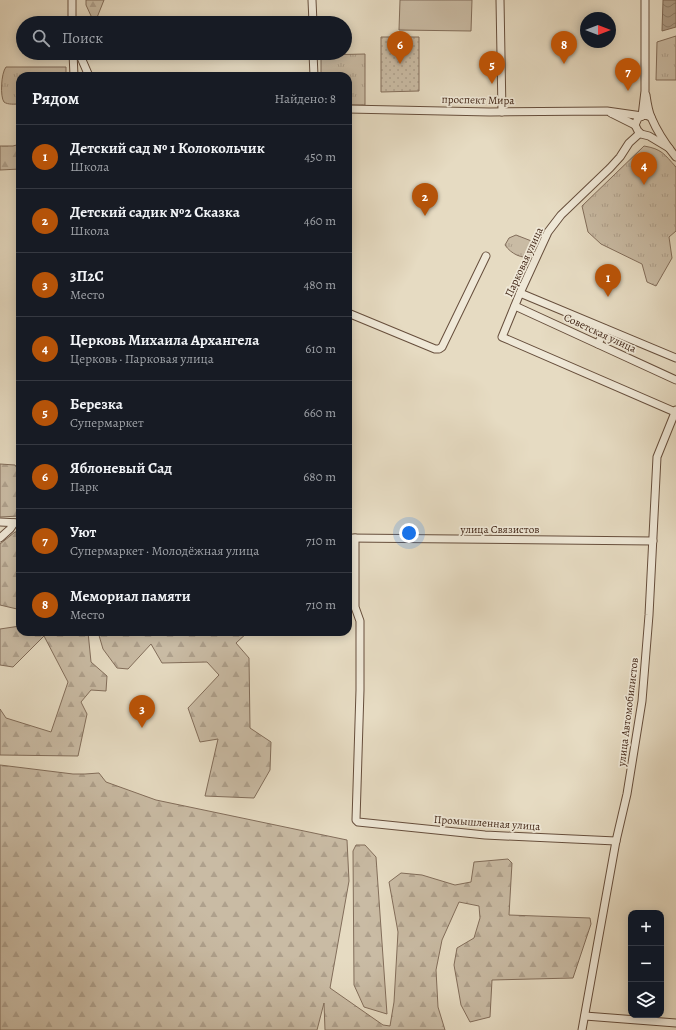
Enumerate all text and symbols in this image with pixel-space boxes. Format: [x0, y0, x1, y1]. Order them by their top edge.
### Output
north arrow [580, 12, 616, 48]
search box [16, 16, 352, 60]
icon: search [30, 27, 52, 49]
text: Поиск [62, 28, 103, 48]
pin: 6 [387, 31, 413, 64]
pin: 8 [551, 31, 577, 64]
pin: 5 [479, 51, 505, 84]
pin: 7 [615, 58, 641, 91]
text: Рядом [32, 87, 79, 110]
text: Найдено: 8 [274, 90, 336, 107]
street label: проспект Мира [441, 92, 516, 108]
text: Детский сад № 1 Колокольчик [70, 138, 265, 158]
text: 1 [43, 148, 47, 165]
text: 450 m [304, 148, 336, 165]
pin: 4 [631, 152, 657, 185]
text: Школа [70, 158, 109, 175]
pin: 2 [412, 183, 438, 216]
text: Детский садик №2 Сказка [70, 202, 240, 222]
text: 2 [42, 212, 48, 229]
text: 460 m [304, 212, 336, 229]
text: Школа [70, 222, 109, 239]
street label: Парковая улица [501, 224, 547, 299]
pin: 1 [595, 264, 621, 297]
text: 3П2С [70, 266, 104, 286]
text: 3 [42, 276, 48, 293]
text: 480 m [303, 276, 336, 293]
text: Место [70, 286, 105, 303]
street label: Советская улица [561, 310, 639, 357]
text: Церковь Михаила Архангела [70, 330, 259, 350]
text: 4 [42, 340, 48, 357]
text: 610 m [305, 340, 336, 357]
text: Церковь · Парковая улица [70, 350, 214, 367]
text: Березка [70, 394, 123, 414]
text: 5 [42, 404, 48, 421]
text: 660 m [304, 404, 336, 421]
text: Супермаркет [70, 414, 144, 431]
text: Яблоневый Сад [70, 458, 172, 478]
text: 6 [42, 468, 48, 485]
text: 680 m [303, 468, 336, 485]
text: Парк [70, 478, 99, 495]
text: Уют [70, 522, 96, 542]
street label: улица Связистов [459, 522, 540, 537]
your location [399, 523, 419, 543]
text: 7 [42, 532, 48, 549]
text: 710 m [306, 532, 336, 549]
text: Супермаркет · Молодёжная улица [70, 542, 259, 559]
text: Мемориал памяти [70, 586, 191, 606]
text: 8 [42, 596, 48, 613]
text: 710 m [306, 596, 336, 613]
text: Место [70, 606, 105, 623]
street label: улица Автомобилистов [614, 657, 642, 768]
pin: 3 [129, 695, 155, 728]
street label: Промышленная улица [433, 812, 542, 834]
map controls [628, 910, 664, 1018]
button: + [628, 910, 664, 946]
button: − [628, 946, 664, 982]
button: layers [628, 982, 664, 1018]

